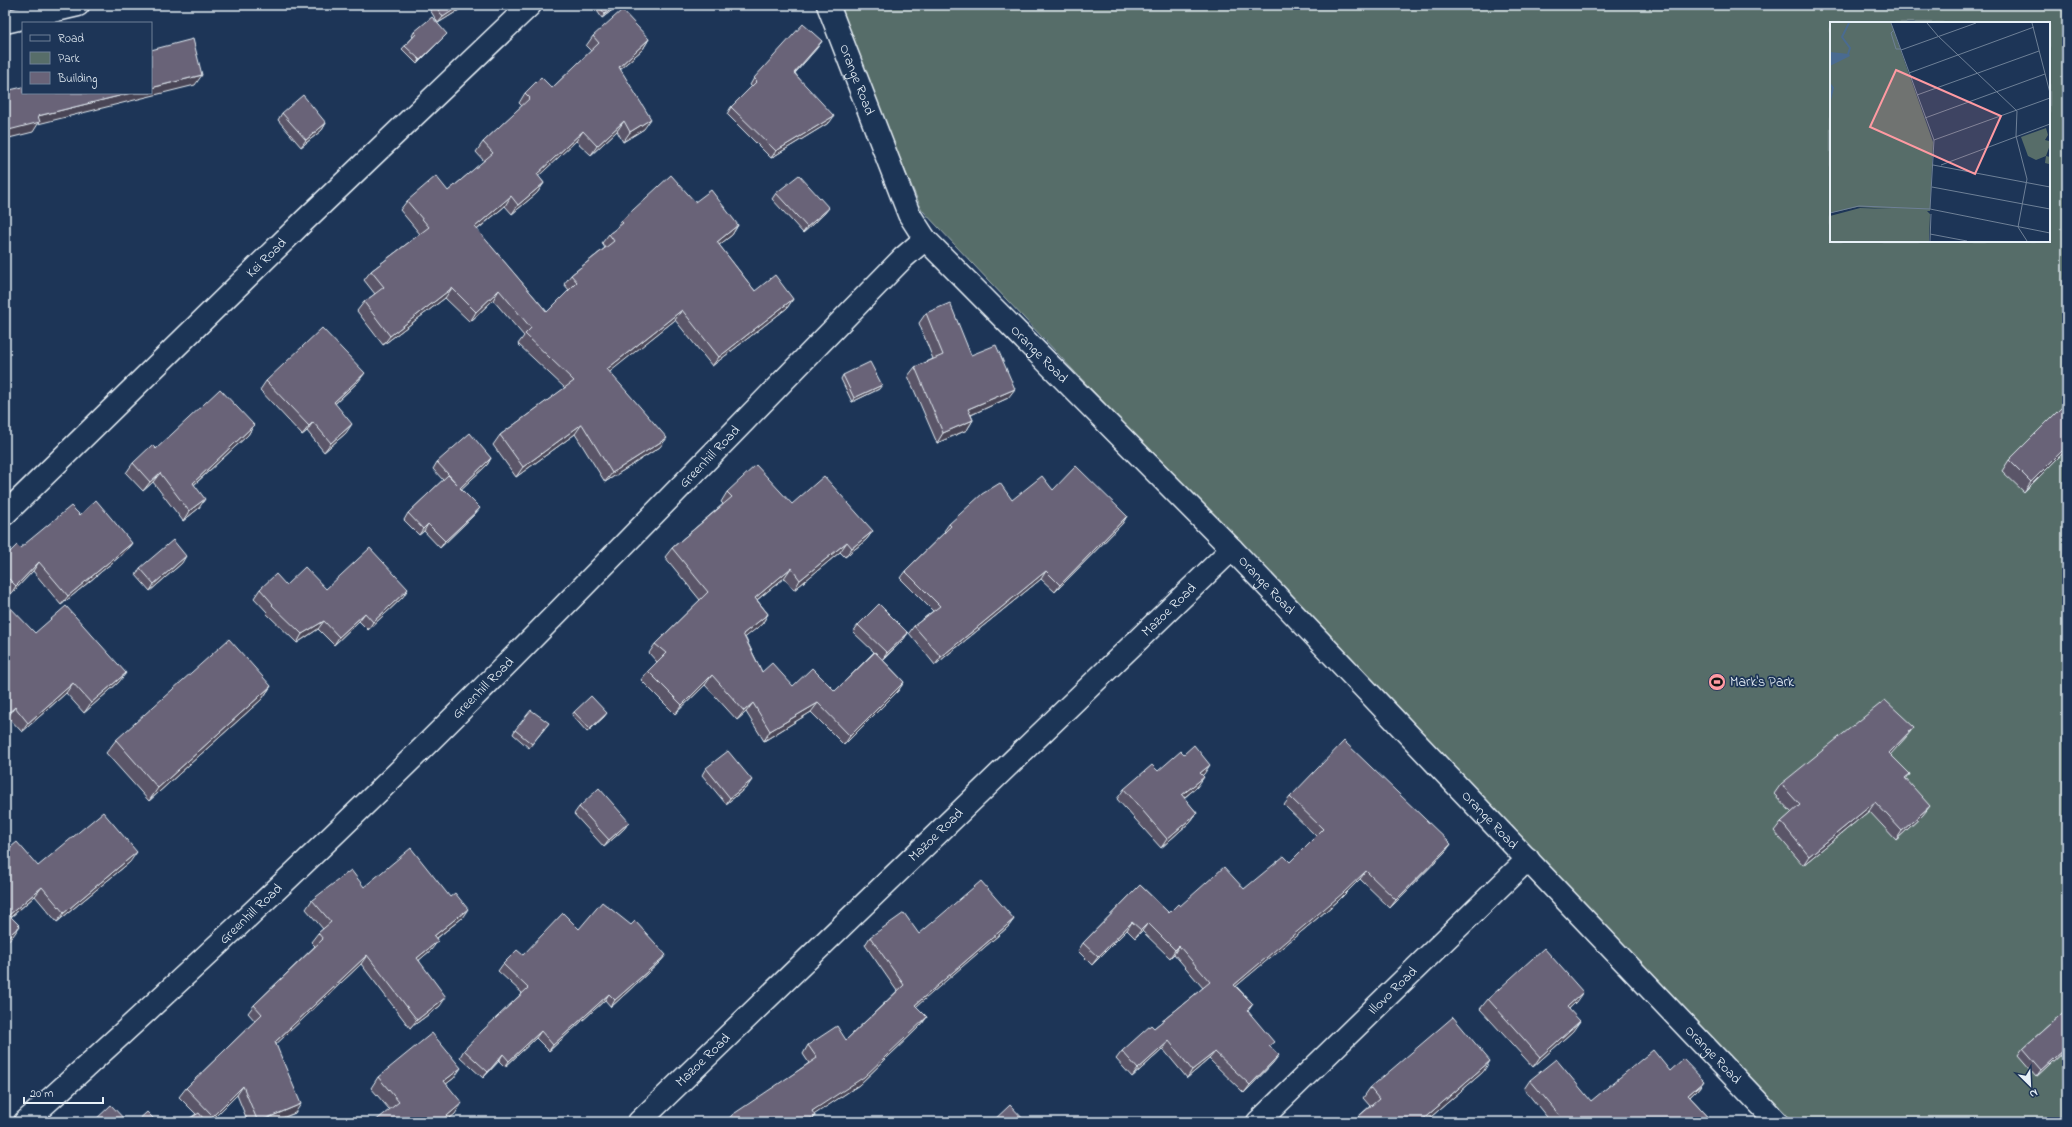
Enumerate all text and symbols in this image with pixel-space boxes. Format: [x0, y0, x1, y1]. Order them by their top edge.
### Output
legend [22, 22, 152, 94]
inset map [1830, 22, 2050, 242]
text: Road [58, 30, 84, 48]
street label: Orange Road [834, 41, 880, 118]
text: Park [58, 50, 80, 68]
text: Building [57, 70, 97, 89]
street label: Kei Road [241, 233, 292, 283]
street label: Orange Road [1005, 320, 1073, 388]
street label: Greenhill Road [674, 420, 745, 493]
street label: Orange Road [1233, 551, 1300, 619]
street label: Mazoe Road [1137, 578, 1201, 642]
street label: Greenhill Road [447, 652, 519, 724]
sports icon: Mark's Park [1707, 672, 1727, 692]
place label: Mark's Park [1730, 672, 1795, 693]
street label: Orange Road [1456, 786, 1523, 854]
street label: Mazoe Road [904, 803, 968, 867]
street label: Greenhill Road [214, 879, 287, 949]
street label: Illovo Road [1363, 962, 1422, 1020]
street label: Orange Road [1680, 1020, 1746, 1089]
street label: Mazoe Road [671, 1028, 735, 1092]
north arrow [2010, 1065, 2050, 1105]
scale bar [24, 1079, 103, 1105]
text: N [2027, 1084, 2040, 1102]
text: 20 m [30, 1085, 53, 1103]

